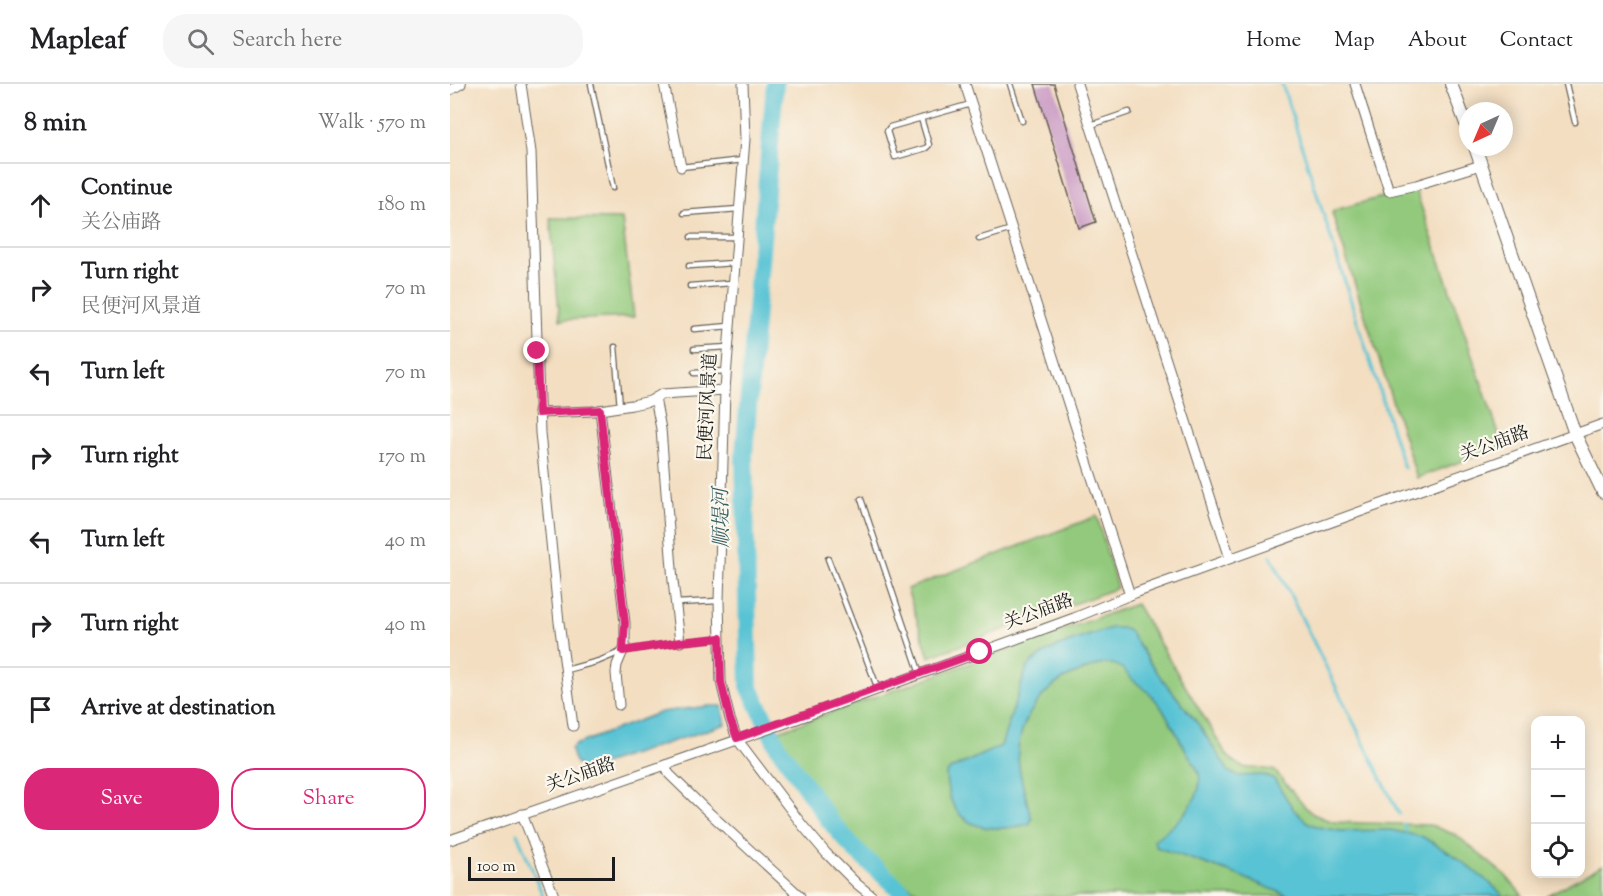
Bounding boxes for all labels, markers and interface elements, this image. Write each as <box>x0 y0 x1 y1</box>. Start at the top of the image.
search box <box>163 14 583 68</box>
text: Mapleaf <box>30 21 127 61</box>
icon: search <box>184 25 217 58</box>
text: Search here <box>232 25 342 57</box>
text: Home <box>1246 26 1301 56</box>
text: Map <box>1334 26 1375 56</box>
text: About <box>1408 26 1467 56</box>
text: Contact <box>1500 26 1573 56</box>
north arrow <box>1459 102 1513 156</box>
text: 8 min <box>24 105 87 142</box>
text: Walk · 570 m <box>318 109 426 138</box>
text: Continue <box>81 173 172 205</box>
icon: ahead <box>24 189 57 222</box>
text: 180 m <box>378 191 426 220</box>
text: 关公庙路 <box>81 209 161 238</box>
text: Turn right <box>81 257 178 289</box>
icon: right <box>24 273 57 306</box>
text: 70 m <box>385 275 426 304</box>
text: 民便河风景道 <box>81 293 201 322</box>
route end <box>523 337 549 363</box>
street label: 民便河风景道 <box>693 352 725 462</box>
icon: left <box>24 357 57 390</box>
text: Turn left <box>81 357 164 389</box>
text: 70 m <box>385 359 426 388</box>
street label: 关公庙路 <box>1457 420 1533 470</box>
icon: right <box>24 441 57 474</box>
text: Turn right <box>81 441 178 473</box>
text: 170 m <box>378 443 426 472</box>
water label: 顺堤河 <box>708 485 738 548</box>
icon: left <box>24 525 57 558</box>
text: Turn left <box>81 525 164 557</box>
text: 40 m <box>385 527 426 556</box>
street label: 关公庙路 <box>1001 588 1077 638</box>
icon: right <box>24 609 57 642</box>
text: Turn right <box>81 609 178 641</box>
text: 40 m <box>385 611 426 640</box>
route start <box>966 638 992 664</box>
icon: arrive <box>24 693 57 726</box>
text: Arrive at destination <box>81 693 276 725</box>
map controls <box>1531 716 1585 878</box>
button: + <box>1531 716 1585 770</box>
street label: 关公庙路 <box>543 752 619 800</box>
button: Save <box>24 768 219 830</box>
button: Share <box>231 768 426 830</box>
button: − <box>1531 770 1585 824</box>
button: locate <box>1531 824 1585 878</box>
scale bar <box>468 854 615 882</box>
text: 100 m <box>477 856 516 879</box>

